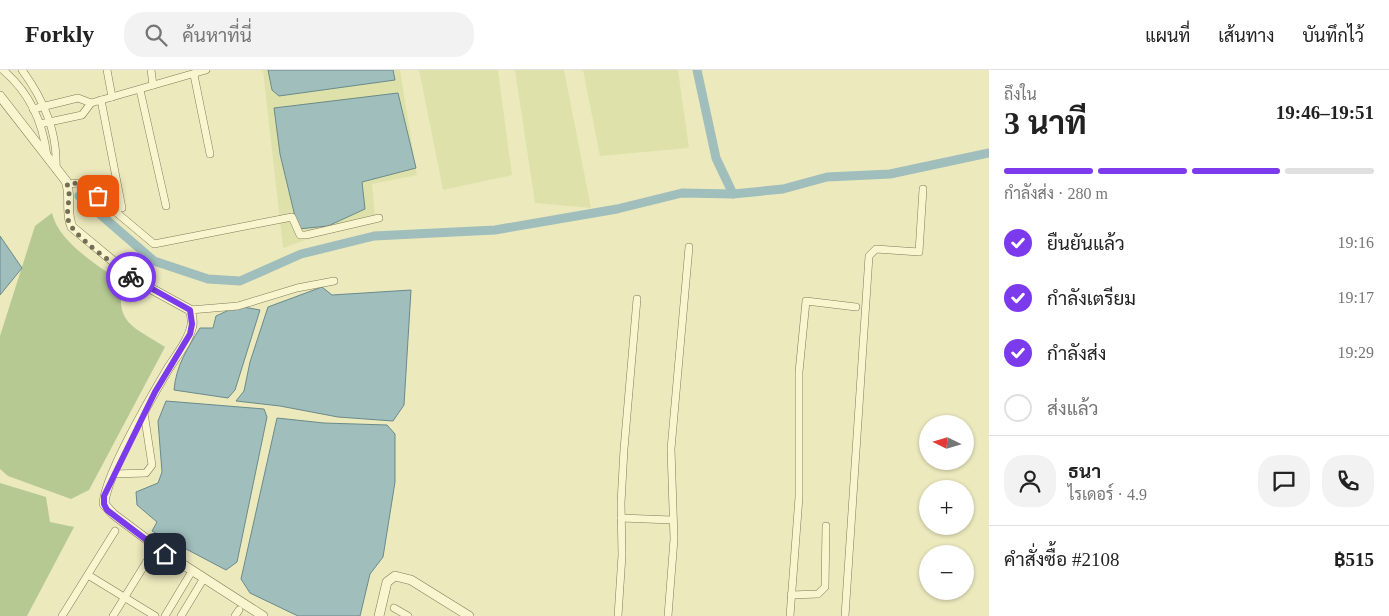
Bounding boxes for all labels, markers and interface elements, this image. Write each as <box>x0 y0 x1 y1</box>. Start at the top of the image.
search box <box>124 12 474 57</box>
text: Forkly <box>25 21 94 47</box>
icon: search <box>142 21 170 49</box>
text: ค้นหาที่นี่ <box>182 25 252 46</box>
text: แผนที่ <box>1145 26 1190 46</box>
text: เส้นทาง <box>1218 26 1274 46</box>
text: บันทึกไว้ <box>1302 26 1364 46</box>
text: ถึงใน <box>1004 86 1037 103</box>
text: 19:46–19:51 <box>1276 102 1374 123</box>
text: 3 นาที <box>1004 105 1087 141</box>
pin <box>77 175 119 217</box>
icon: bag <box>84 182 112 210</box>
text: กำลังส่ง · 280 m <box>1004 185 1108 202</box>
icon: check <box>1004 229 1032 257</box>
text: ยืนยันแล้ว <box>1047 233 1125 254</box>
text: 19:16 <box>1338 234 1374 251</box>
courier <box>106 252 156 302</box>
icon: bike <box>117 263 145 291</box>
icon: check <box>1004 284 1032 312</box>
text: กำลังเตรียม <box>1047 288 1136 309</box>
text: 19:17 <box>1338 289 1374 306</box>
icon: check <box>1004 339 1032 367</box>
text: กำลังส่ง <box>1047 343 1106 364</box>
text: 19:29 <box>1338 344 1374 361</box>
text: ส่งแล้ว <box>1047 398 1098 419</box>
north arrow <box>919 415 974 470</box>
map controls <box>919 415 974 600</box>
button: person <box>1004 455 1056 507</box>
button: chat <box>1258 455 1310 507</box>
button: phone <box>1322 455 1374 507</box>
text: ธนา <box>1068 461 1101 482</box>
button: + <box>919 480 974 535</box>
text: ไรเดอร์ · 4.9 <box>1068 486 1147 503</box>
pin <box>144 533 186 575</box>
icon: home <box>151 540 179 568</box>
button: − <box>919 545 974 600</box>
text: คำสั่งซื้อ #2108 <box>1004 549 1119 570</box>
text: ฿515 <box>1334 549 1374 570</box>

